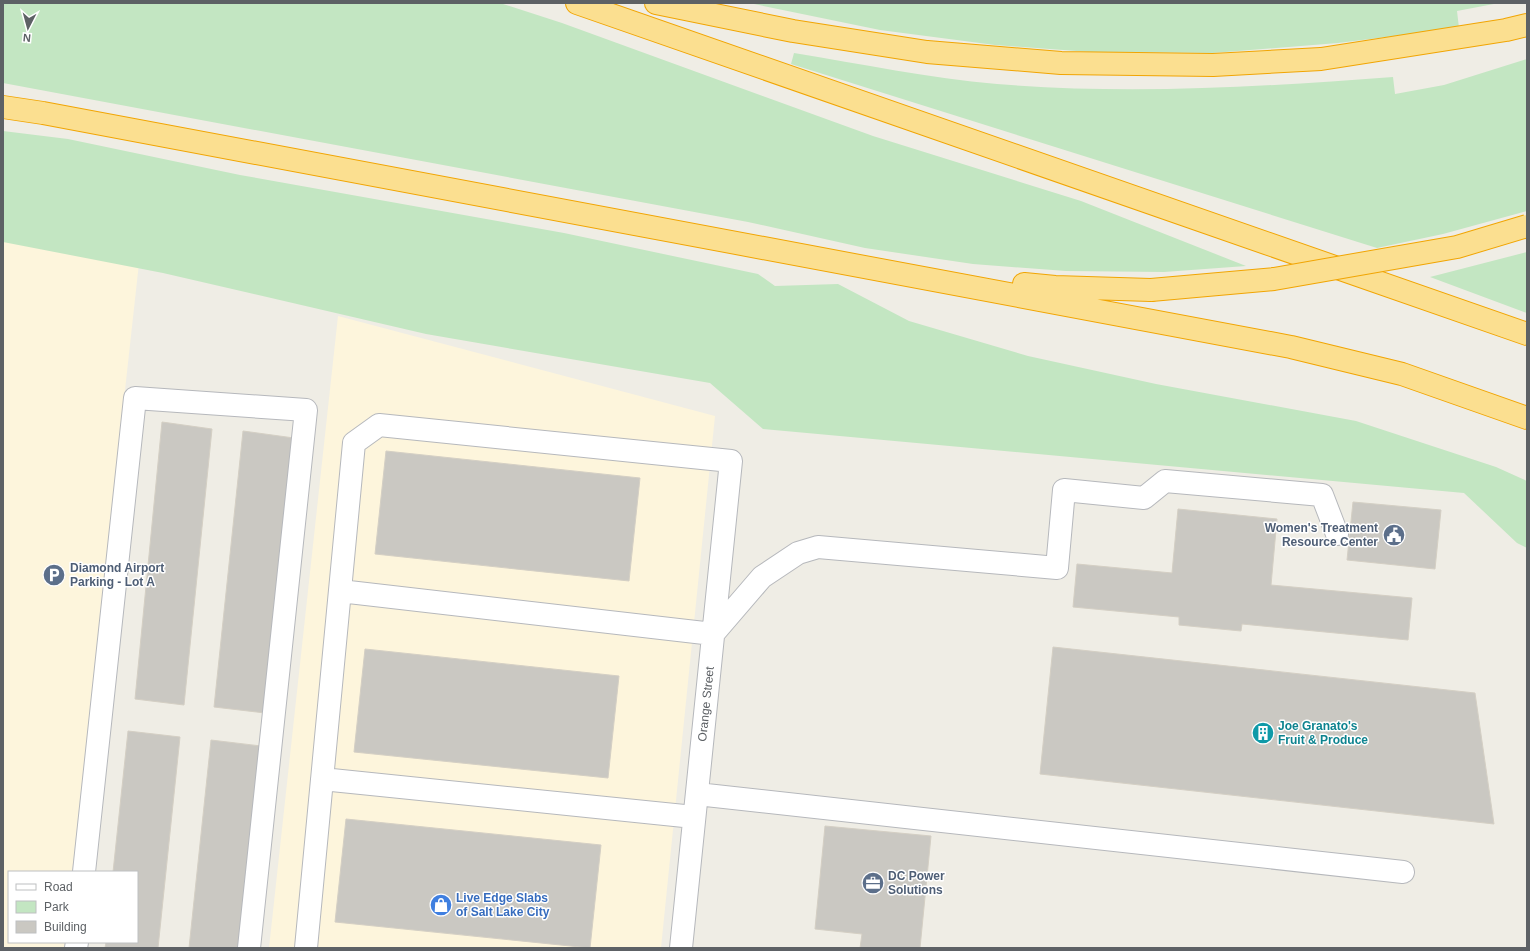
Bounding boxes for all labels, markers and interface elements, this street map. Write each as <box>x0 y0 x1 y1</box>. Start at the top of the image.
north arrow <box>8 8 48 48</box>
text: N <box>22 32 32 44</box>
place label: Women's Treatment Resource Center <box>1265 521 1378 549</box>
public building icon: Women's Treatment Resource Center <box>1381 522 1407 548</box>
place label: Diamond Airport Parking - Lot A <box>70 561 164 589</box>
parking icon: Diamond Airport Parking - Lot A <box>41 562 67 588</box>
street label: Orange Street <box>695 665 717 742</box>
place label: Joe Granato's Fruit & Produce <box>1278 719 1368 747</box>
building icon: Joe Granato's Fruit & Produce <box>1250 720 1276 746</box>
place label: DC Power Solutions <box>888 869 945 897</box>
office icon: DC Power Solutions <box>860 870 886 896</box>
legend <box>8 871 138 943</box>
text: Road <box>44 880 73 894</box>
place label: Live Edge Slabs of Salt Lake City <box>456 891 550 919</box>
shop icon: Live Edge Slabs of Salt Lake City <box>428 892 454 918</box>
text: Park <box>44 900 70 914</box>
text: Building <box>44 920 87 934</box>

